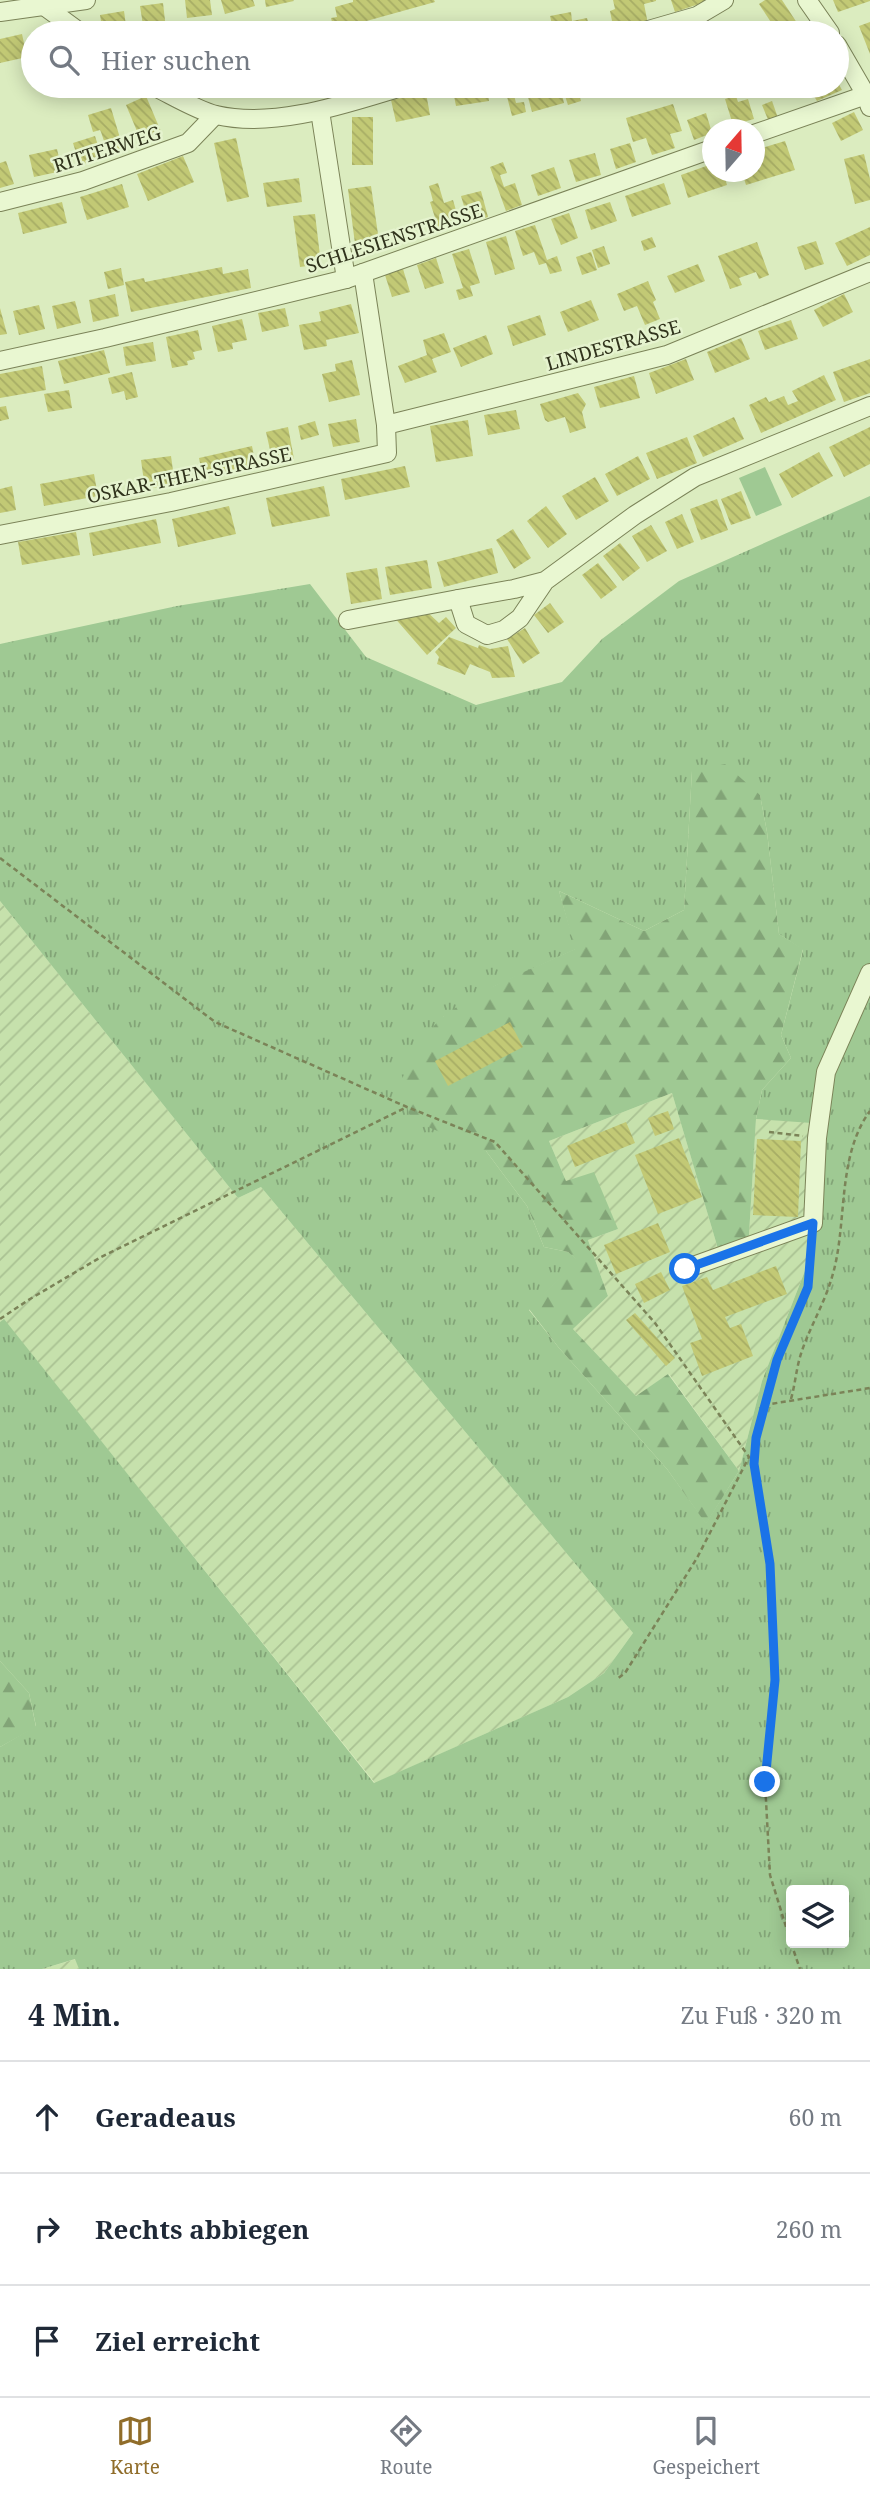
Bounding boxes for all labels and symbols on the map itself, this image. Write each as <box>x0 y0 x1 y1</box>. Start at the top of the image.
street label: RITTERWEG <box>50 119 165 179</box>
north arrow <box>702 119 765 182</box>
street label: SCHLESIENSTRASSE <box>302 197 486 279</box>
street label: LINDESTRASSE <box>543 313 684 377</box>
street label: OSKAR-THEN-STRASSE <box>84 441 294 509</box>
route start <box>669 1253 700 1284</box>
route end <box>749 1766 780 1797</box>

